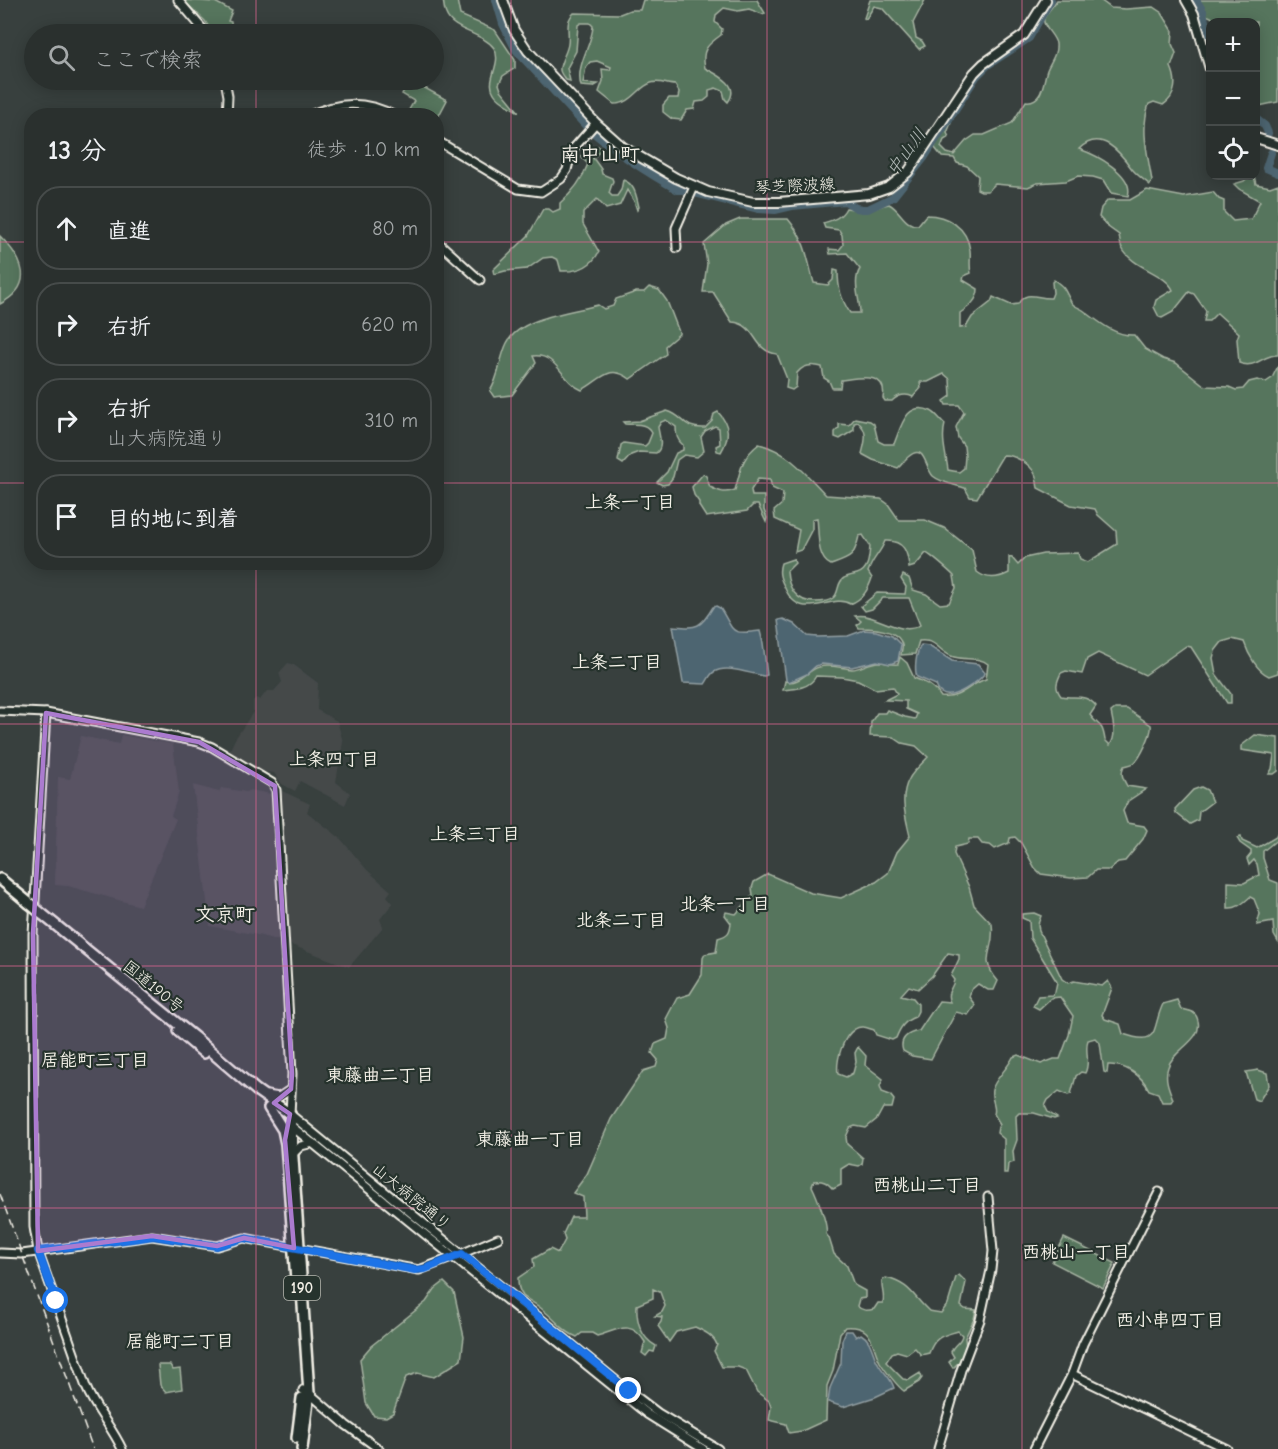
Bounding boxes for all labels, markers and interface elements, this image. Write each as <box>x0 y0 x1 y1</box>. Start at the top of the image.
map controls <box>1206 18 1260 180</box>
button: + <box>1206 18 1260 72</box>
search box <box>24 24 444 90</box>
icon: search <box>45 41 78 74</box>
text: ここで検索 <box>93 47 203 73</box>
button: − <box>1206 72 1260 126</box>
water label: 中山川 <box>882 124 931 180</box>
button: locate <box>1206 126 1260 180</box>
text: 13 分 <box>48 136 106 166</box>
text: 徒歩 · 1.0 km <box>307 138 420 161</box>
district label: 南中山町 <box>560 143 640 166</box>
street label: 琴芝際波線 <box>755 175 835 197</box>
icon: ahead <box>50 212 83 245</box>
text: 80 m <box>372 217 418 240</box>
text: 直進 <box>107 218 151 244</box>
icon: right <box>50 308 83 341</box>
text: 620 m <box>361 313 418 336</box>
text: 右折 <box>107 314 151 340</box>
text: 右折 <box>107 396 151 422</box>
icon: right <box>50 404 83 437</box>
text: 310 m <box>365 409 418 432</box>
text: 山大病院通り <box>107 427 227 450</box>
district label: 上条一丁目 <box>585 492 675 513</box>
icon: arrive <box>50 500 83 533</box>
text: 目的地に到着 <box>107 506 239 532</box>
district label: 上条二丁目 <box>572 652 662 673</box>
district label: 上条四丁目 <box>289 749 379 770</box>
district label: 上条三丁目 <box>430 824 520 845</box>
district label: 北条一丁目 <box>680 894 770 915</box>
district label: 文京町 <box>195 903 255 926</box>
district label: 北条二丁目 <box>576 910 666 931</box>
street label: 国道190号 <box>120 957 187 1017</box>
district label: 居能町三丁目 <box>41 1050 149 1071</box>
district label: 東藤曲二丁目 <box>326 1065 434 1086</box>
district label: 東藤曲一丁目 <box>476 1129 584 1150</box>
street label: 山大病院通り <box>368 1160 454 1234</box>
district label: 西桃山二丁目 <box>873 1175 981 1196</box>
district label: 西桃山一丁目 <box>1022 1242 1130 1263</box>
road number: 190 <box>284 1276 320 1300</box>
route start <box>42 1287 68 1313</box>
district label: 西小串四丁目 <box>1116 1310 1224 1331</box>
district label: 居能町二丁目 <box>126 1331 234 1352</box>
route end <box>615 1377 641 1403</box>

